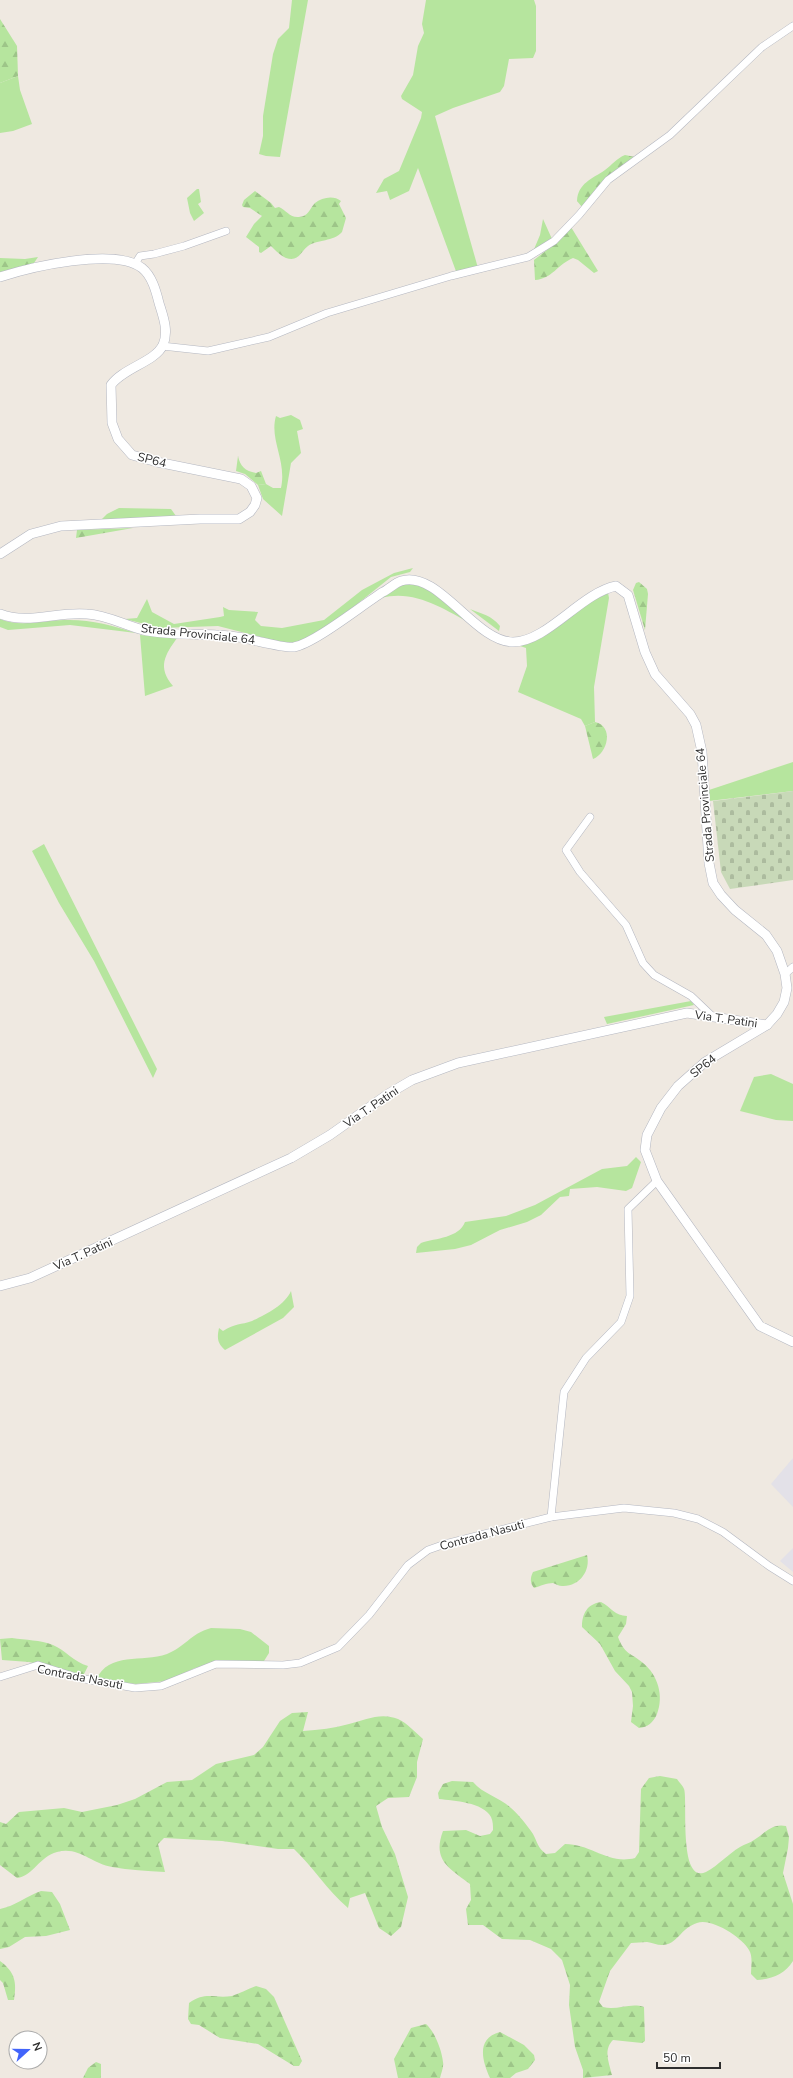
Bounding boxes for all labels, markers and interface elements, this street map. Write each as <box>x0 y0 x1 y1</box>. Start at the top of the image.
street label: SP64 <box>136 449 168 471</box>
street label: Strada Provinciale 64 <box>140 620 256 648</box>
street label: Strada Provinciale 64 <box>692 747 718 863</box>
street label: Via T. Patini <box>693 1007 758 1031</box>
street label: SP64 <box>686 1051 720 1081</box>
street label: Via T. Patini <box>340 1083 402 1132</box>
street label: Via T. Patini <box>50 1234 115 1275</box>
street label: Contrada Nasuti <box>438 1516 526 1554</box>
street label: Contrada Nasuti <box>36 1661 124 1693</box>
north arrow <box>8 2030 48 2070</box>
text: N <box>28 2040 45 2053</box>
scale bar <box>657 2044 720 2070</box>
text: 50 m <box>663 2050 691 2066</box>

